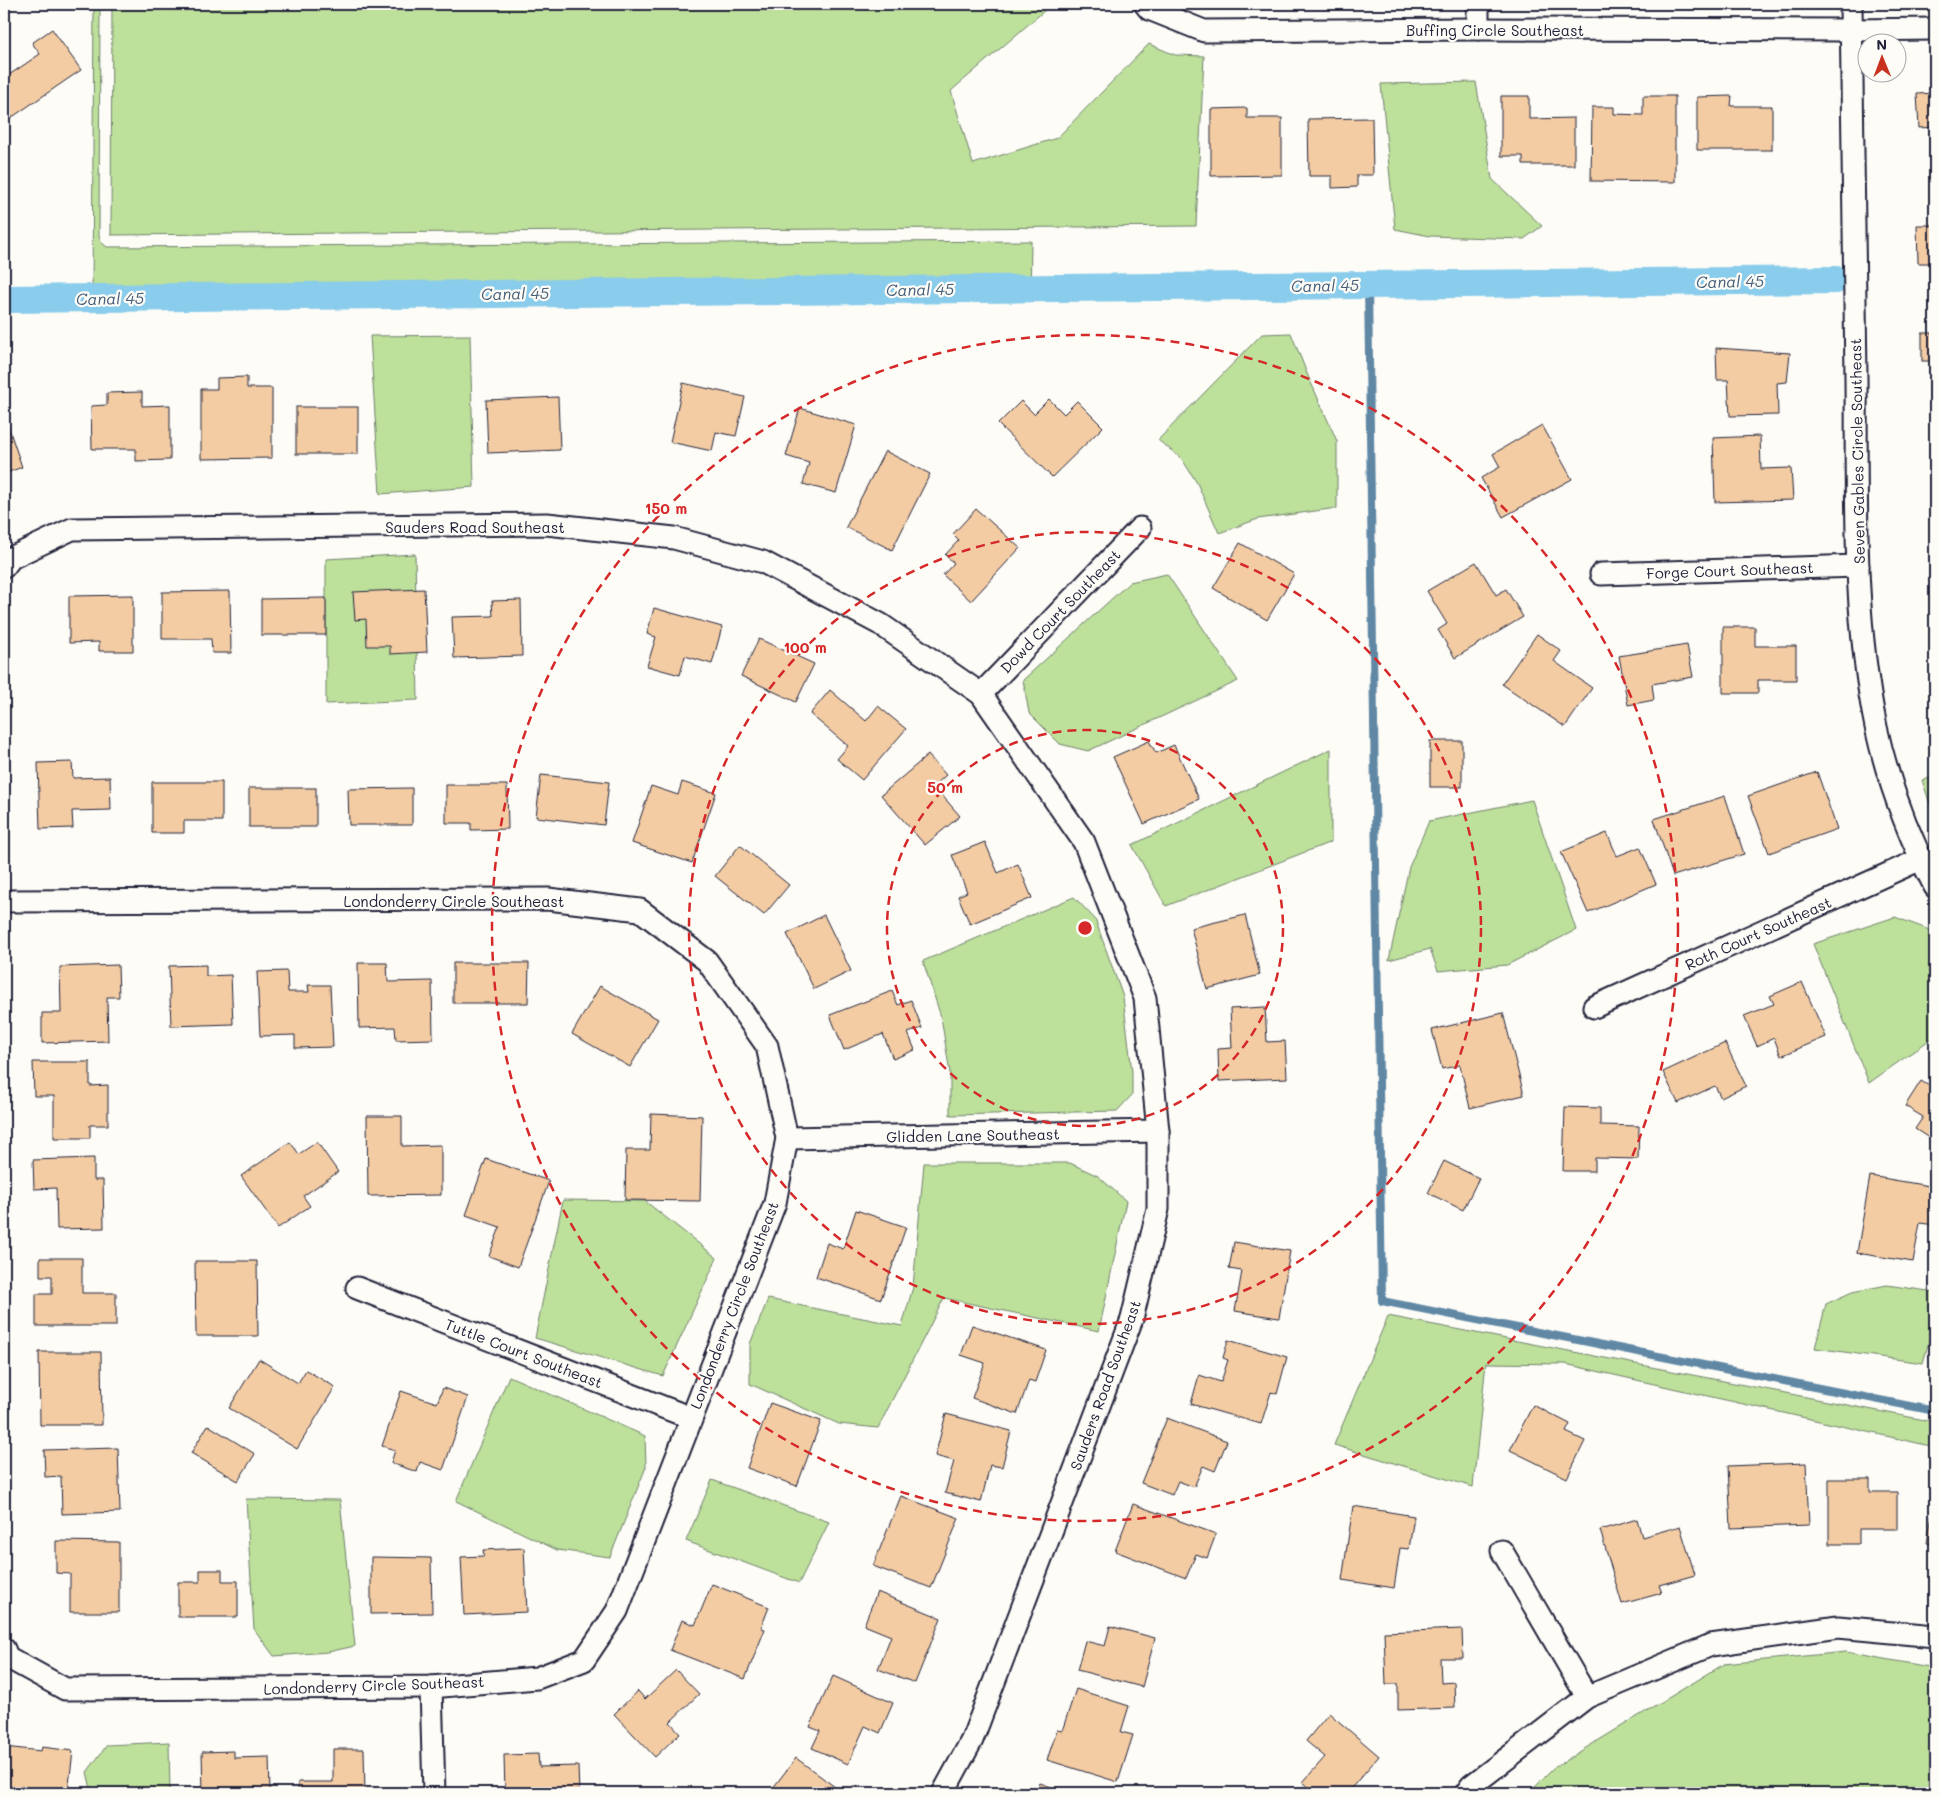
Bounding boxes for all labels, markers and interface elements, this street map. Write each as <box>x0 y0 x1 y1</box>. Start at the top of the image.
street label: Buffing Circle Southeast <box>1406 20 1584 40</box>
north arrow <box>1856 32 1906 82</box>
text: N <box>1876 35 1887 54</box>
water label: Canal 45 <box>1696 270 1765 292</box>
water label: Canal 45 <box>1291 274 1360 296</box>
water label: Canal 45 <box>886 278 955 300</box>
water label: Canal 45 <box>481 282 550 304</box>
water label: Canal 45 <box>76 287 145 309</box>
street label: Seven Gables Circle Southeast <box>1845 338 1869 564</box>
text: 150 m <box>645 498 687 518</box>
street label: Sauders Road Southeast <box>385 517 565 537</box>
street label: Dowd Court Southeast <box>995 545 1125 677</box>
street label: Forge Court Southeast <box>1646 557 1814 583</box>
text: 100 m <box>783 637 827 657</box>
text: 50 m <box>927 777 963 797</box>
street label: Londonderry Circle Southeast <box>344 891 564 911</box>
street label: Roth Court Southeast <box>1682 892 1834 974</box>
centre of rings <box>1076 919 1094 937</box>
street label: Glidden Lane Southeast <box>886 1123 1060 1147</box>
street label: Londonderry Circle Southeast <box>685 1198 783 1412</box>
street label: Sauders Road Southeast <box>1065 1297 1145 1473</box>
street label: Tuttle Court Southeast <box>442 1314 606 1392</box>
street label: Londonderry Circle Southeast <box>263 1671 485 1699</box>

